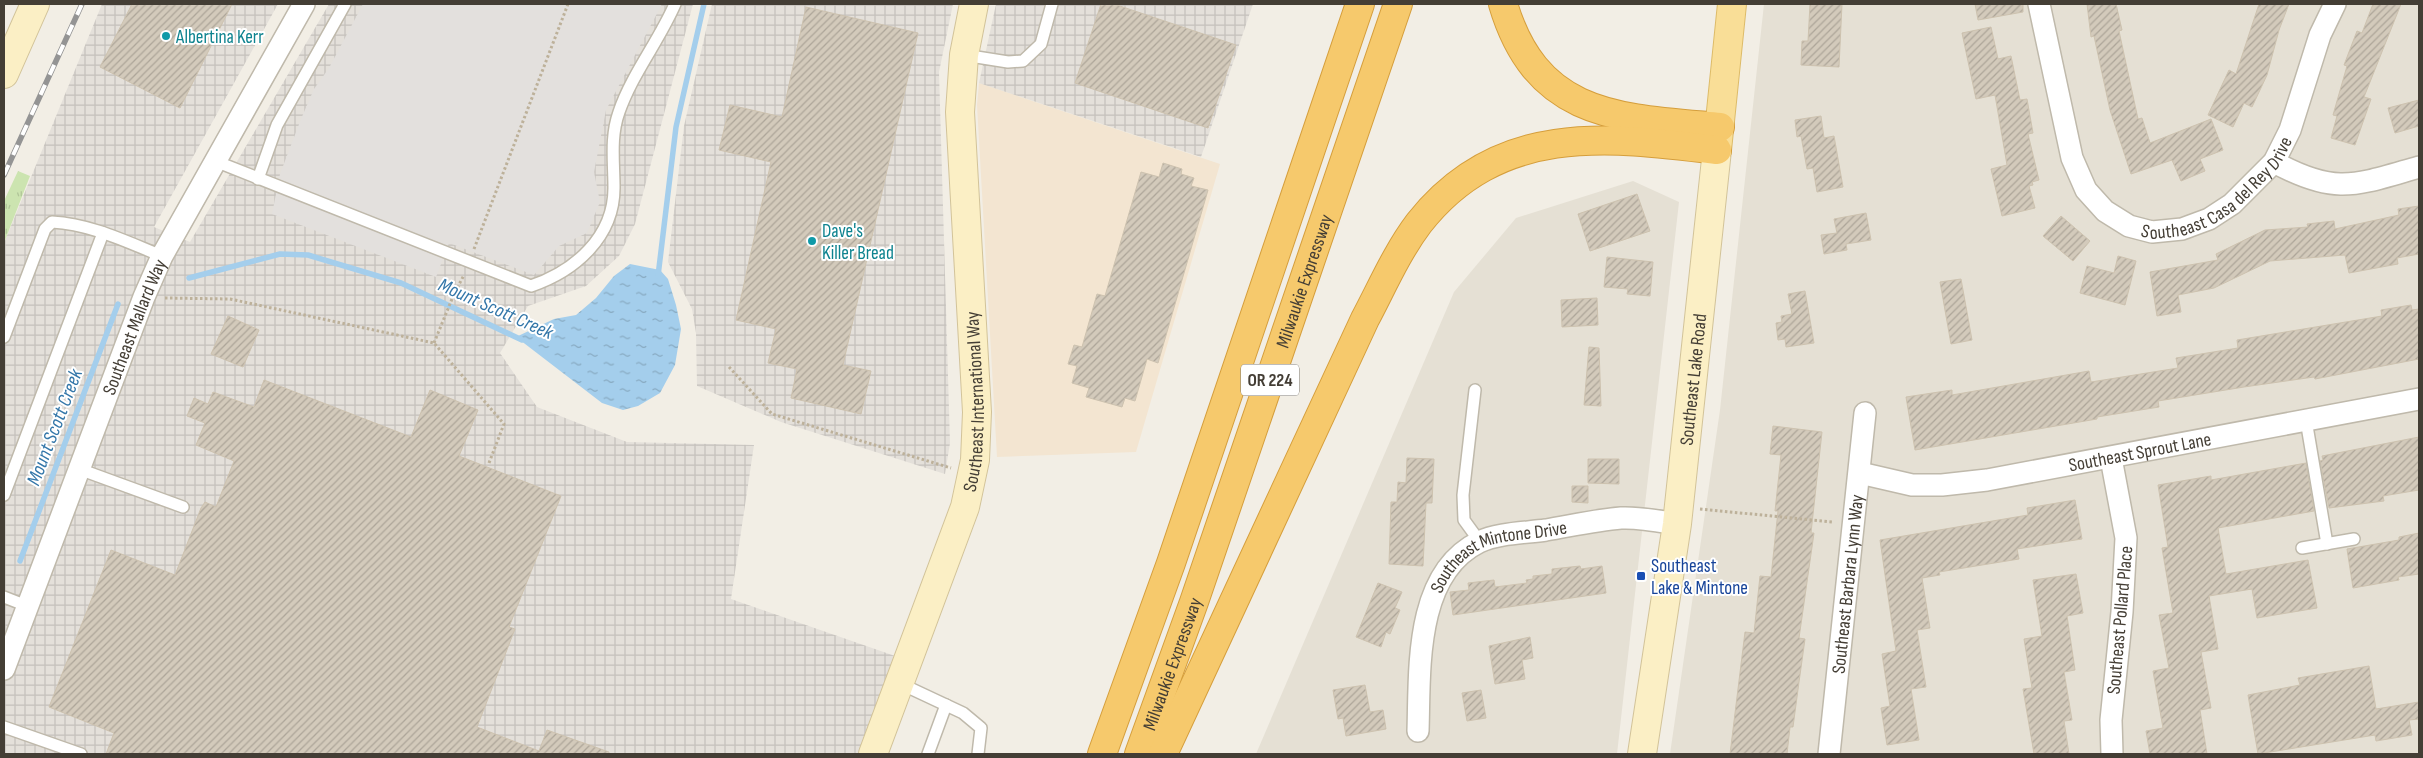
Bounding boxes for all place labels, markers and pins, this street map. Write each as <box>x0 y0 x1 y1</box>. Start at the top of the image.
place label: Albertina Kerr <box>175 26 264 49</box>
marker: Albertina Kerr <box>160 30 172 42</box>
place label: Dave's Killer Bread <box>822 220 894 265</box>
marker: Dave's Killer Bread <box>806 235 818 247</box>
place label: Southeast Lake & Mintone <box>1651 555 1748 600</box>
marker: Southeast Lake & Mintone <box>1635 570 1647 582</box>

